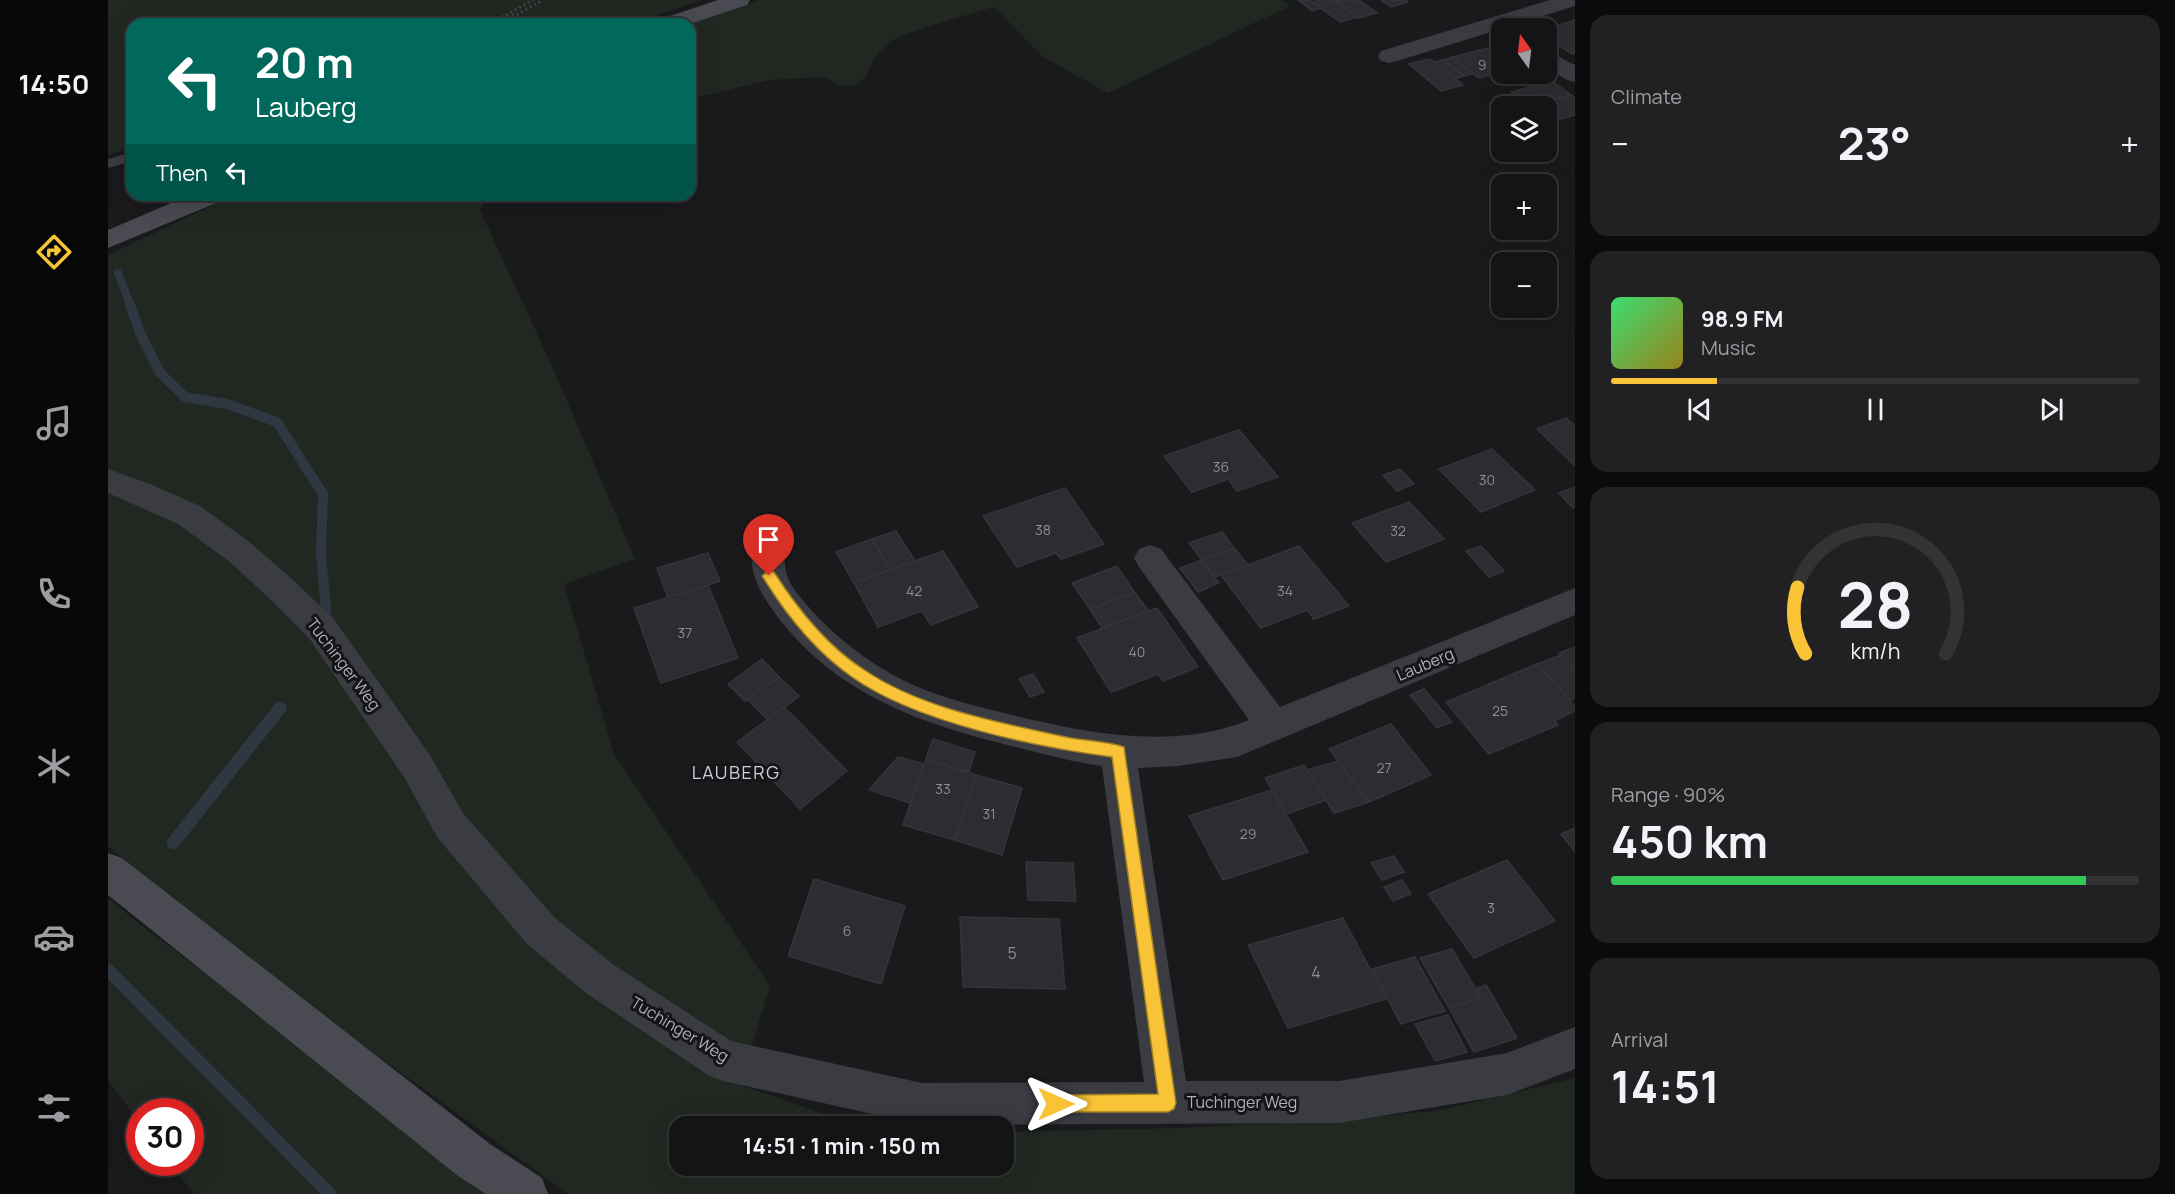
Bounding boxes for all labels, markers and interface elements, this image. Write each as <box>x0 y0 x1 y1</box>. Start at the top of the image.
north arrow <box>1491 18 1557 84</box>
map controls <box>1491 18 1557 318</box>
text: 20 m <box>255 33 354 91</box>
icon: left <box>156 42 234 120</box>
house number: 9 <box>1478 55 1486 74</box>
text: 14:50 <box>18 65 90 102</box>
text: Climate <box>1611 83 1682 110</box>
text: Lauberg <box>255 88 357 125</box>
button: layers <box>1491 96 1557 162</box>
text: 23° <box>1838 112 1911 174</box>
text: − <box>1611 121 1629 166</box>
text: + <box>2120 121 2139 166</box>
icon: left <box>220 156 253 189</box>
text: Then <box>156 158 208 188</box>
button: + <box>1491 174 1557 240</box>
icon: directions <box>33 231 75 273</box>
button: − <box>1491 252 1557 318</box>
text: 98.9 FM <box>1701 304 1783 334</box>
text: Music <box>1701 334 1756 361</box>
icon: previous <box>1683 393 1716 426</box>
icon: pause <box>1859 393 1892 426</box>
icon: next <box>2035 393 2068 426</box>
icon: music <box>33 402 75 444</box>
house number: 36 <box>1213 457 1229 476</box>
house number: 30 <box>1479 470 1495 489</box>
pin <box>743 514 794 576</box>
house number: 38 <box>1035 520 1051 539</box>
house number: 32 <box>1390 521 1406 540</box>
icon: arrive <box>752 523 785 556</box>
text: 28 <box>1837 561 1913 647</box>
icon: phone <box>33 573 75 615</box>
house number: 42 <box>906 581 922 600</box>
house number: 34 <box>1277 581 1293 600</box>
street label: Tuchinger Weg <box>302 613 386 715</box>
house number: 37 <box>678 623 692 642</box>
text: km/h <box>1850 636 1900 665</box>
house number: 40 <box>1129 642 1145 661</box>
street label: Lauberg <box>1393 642 1457 686</box>
house number: 25 <box>1492 701 1508 720</box>
icon: climate <box>33 745 75 787</box>
house number: 27 <box>1376 758 1392 777</box>
district label: LAUBERG <box>692 760 780 784</box>
house number: 33 <box>935 779 951 798</box>
text: Range · 90% <box>1611 781 1725 808</box>
house number: 31 <box>982 804 996 823</box>
text: 450 km <box>1611 810 1768 872</box>
house number: 29 <box>1240 824 1256 843</box>
house number: 3 <box>1487 898 1495 917</box>
icon: car <box>33 916 75 958</box>
house number: 6 <box>843 921 851 940</box>
house number: 5 <box>1007 942 1017 964</box>
house number: 4 <box>1311 961 1321 983</box>
street label: Tuchinger Weg <box>627 991 733 1067</box>
text: Arrival <box>1611 1026 1668 1053</box>
text: 14:51 <box>1611 1055 1720 1117</box>
position arrow <box>1024 1072 1088 1136</box>
icon: filters <box>33 1087 75 1129</box>
street label: Tuchinger Weg <box>1187 1091 1297 1113</box>
speed limit sign: 30 <box>126 1098 204 1176</box>
text: 14:51 · 1 min · 150 m <box>743 1131 940 1161</box>

